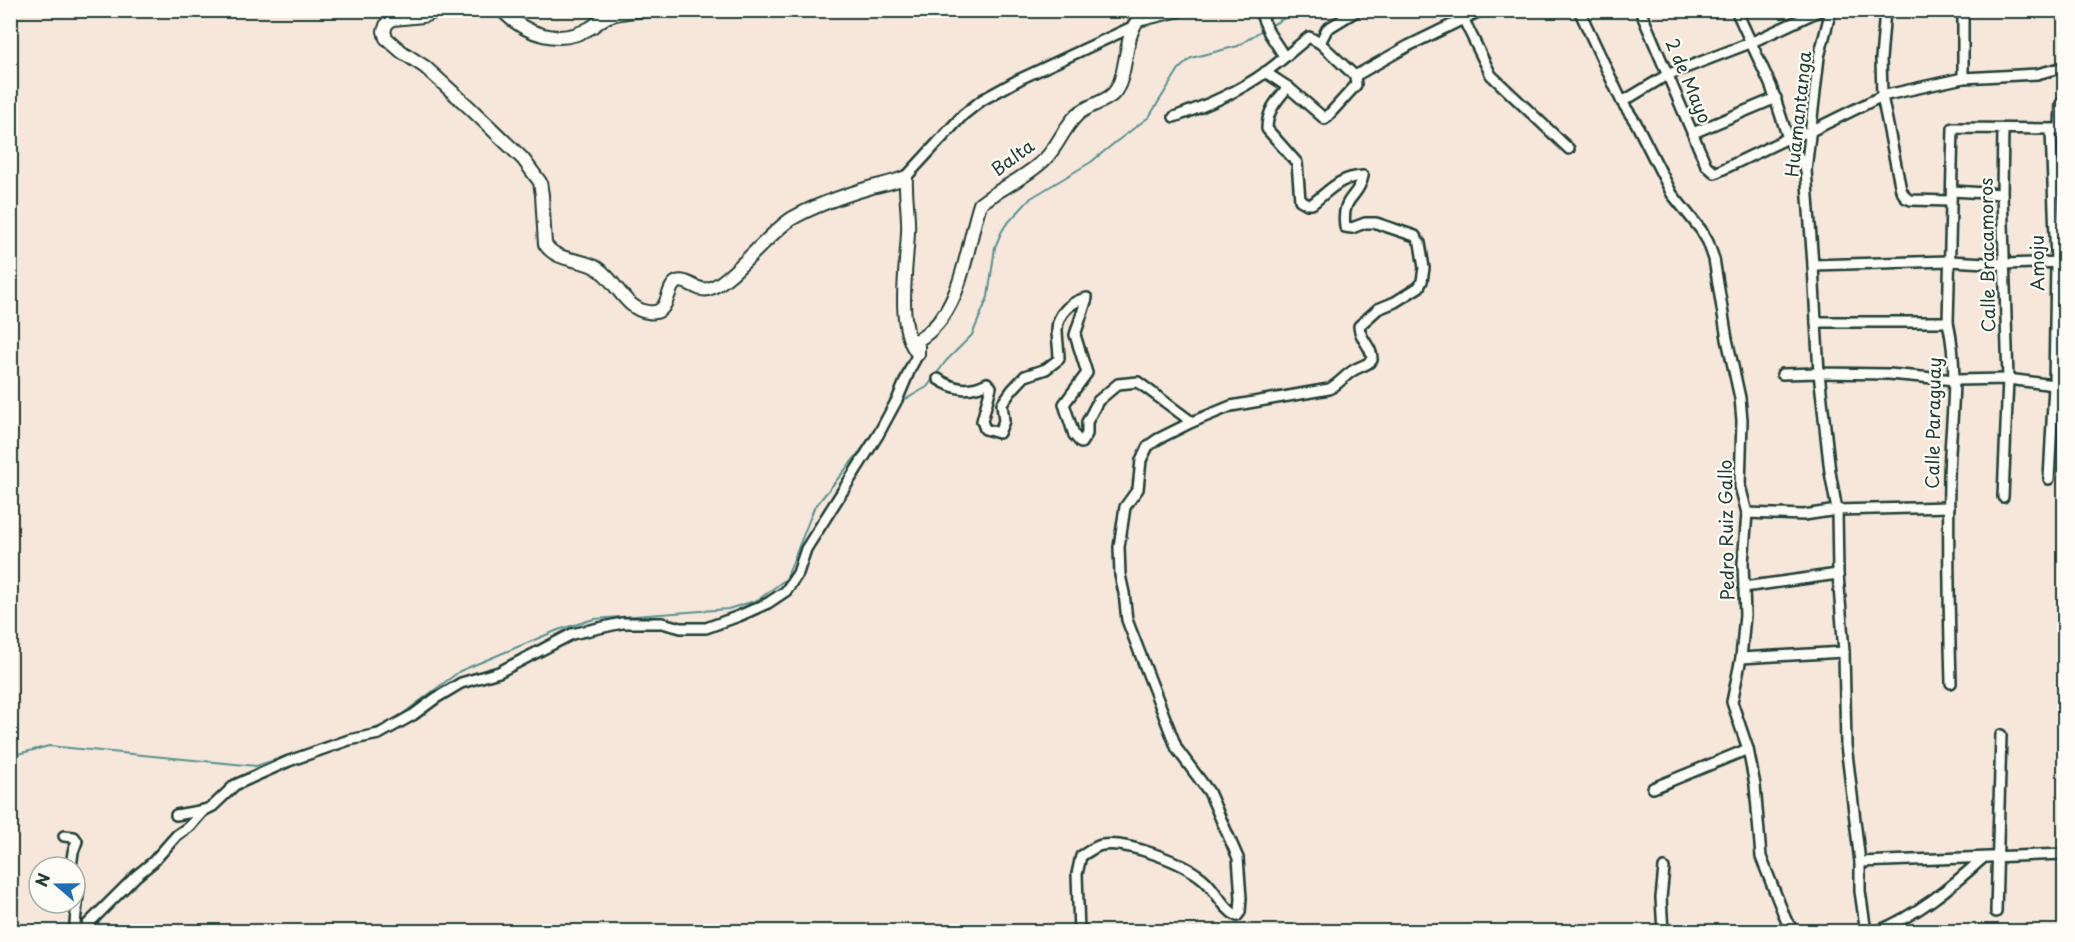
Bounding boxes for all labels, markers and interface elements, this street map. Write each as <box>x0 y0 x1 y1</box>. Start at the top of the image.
street label: 2 de Mayo <box>1659 34 1719 127</box>
street label: Huamantanga <box>1777 49 1818 178</box>
street label: Balta <box>985 131 1040 182</box>
street label: Calle Bracamoros <box>1972 177 2001 333</box>
street label: Amoju <box>2023 235 2050 291</box>
street label: Calle Paraguay <box>1918 357 1947 489</box>
street label: Pedro Ruiz Gallo <box>1711 459 1740 601</box>
north arrow <box>27 855 87 915</box>
text: N <box>29 869 55 890</box>

